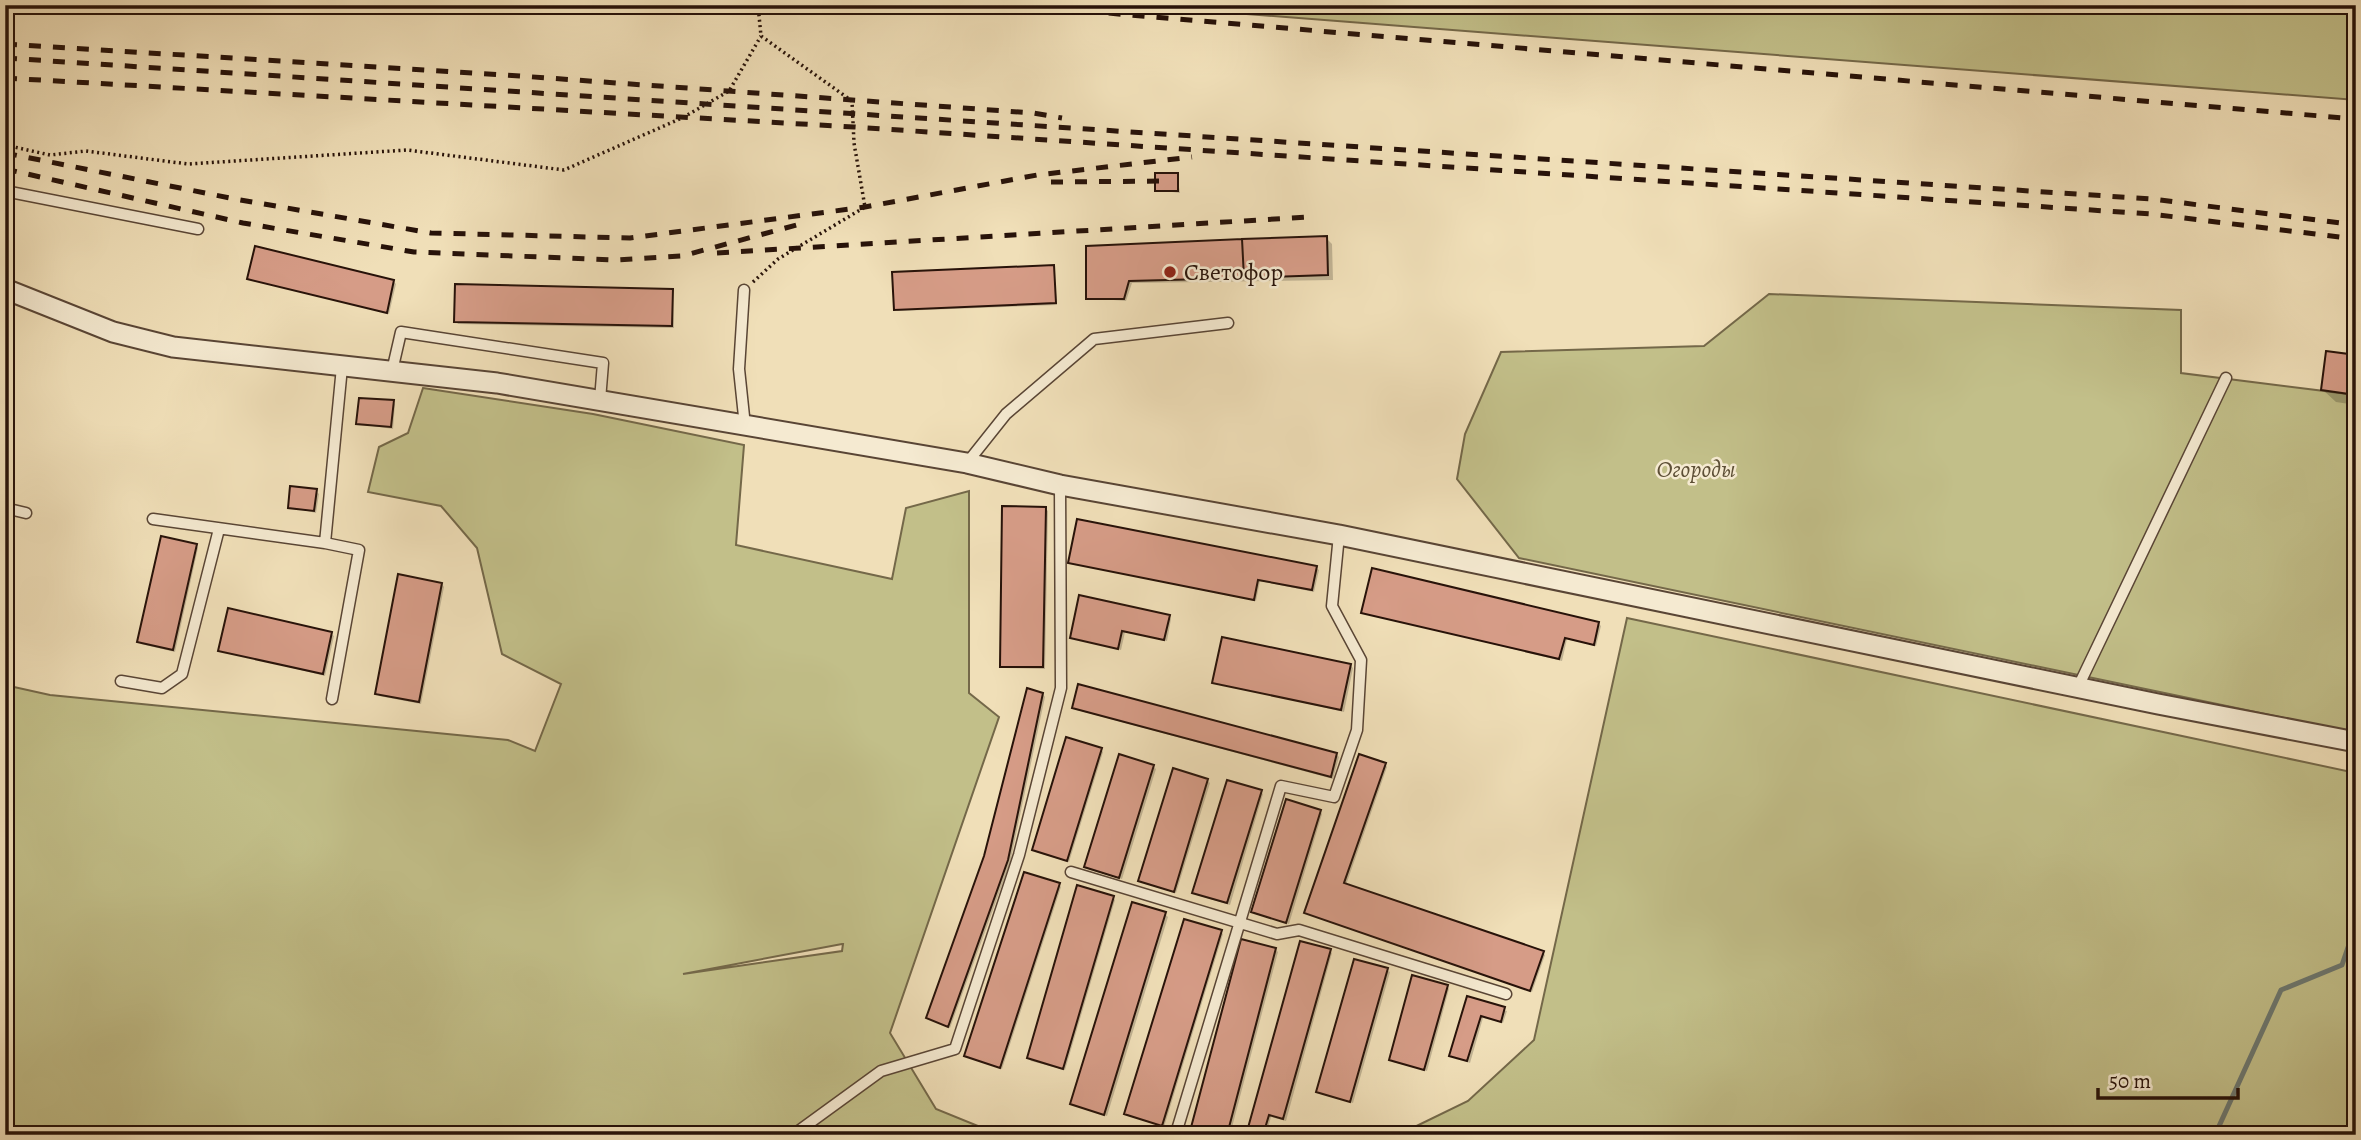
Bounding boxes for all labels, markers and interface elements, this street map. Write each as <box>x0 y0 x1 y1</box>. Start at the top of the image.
place label: Светофор <box>1184 256 1283 288</box>
marker: Светофор <box>1162 264 1178 280</box>
park label: Огороды <box>1656 453 1736 485</box>
scale bar <box>2098 1056 2238 1100</box>
text: 50 m <box>2109 1067 2151 1095</box>

